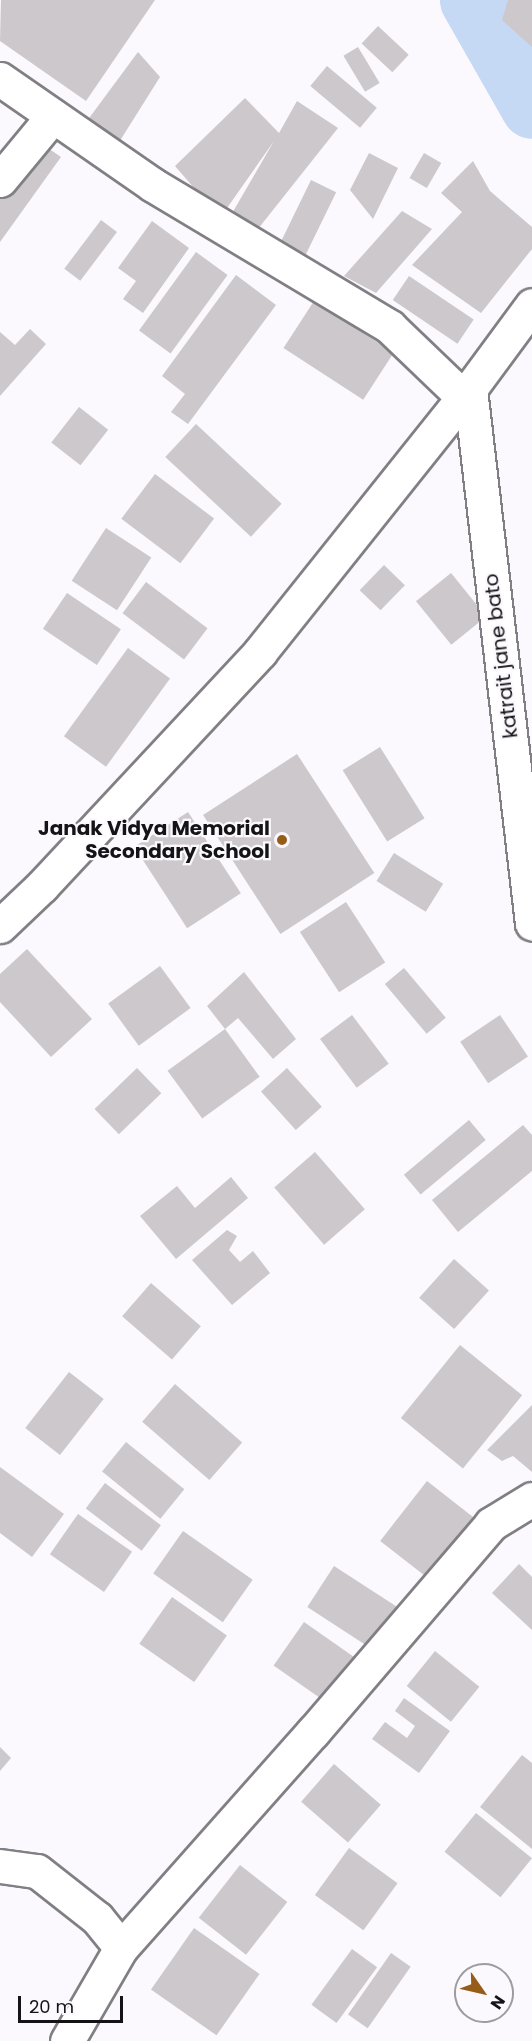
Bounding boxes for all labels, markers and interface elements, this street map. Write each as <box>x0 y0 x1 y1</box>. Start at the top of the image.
street label: katrait jane bato <box>479 572 523 740</box>
place label: Janak Vidya Memorial Secondary School <box>38 816 270 863</box>
marker: Janak Vidya Memorial Secondary School <box>275 833 289 847</box>
north arrow <box>454 1963 514 2023</box>
scale bar <box>21 1984 126 2022</box>
text: N <box>485 1991 511 2014</box>
text: 20 m <box>29 1994 74 2019</box>

